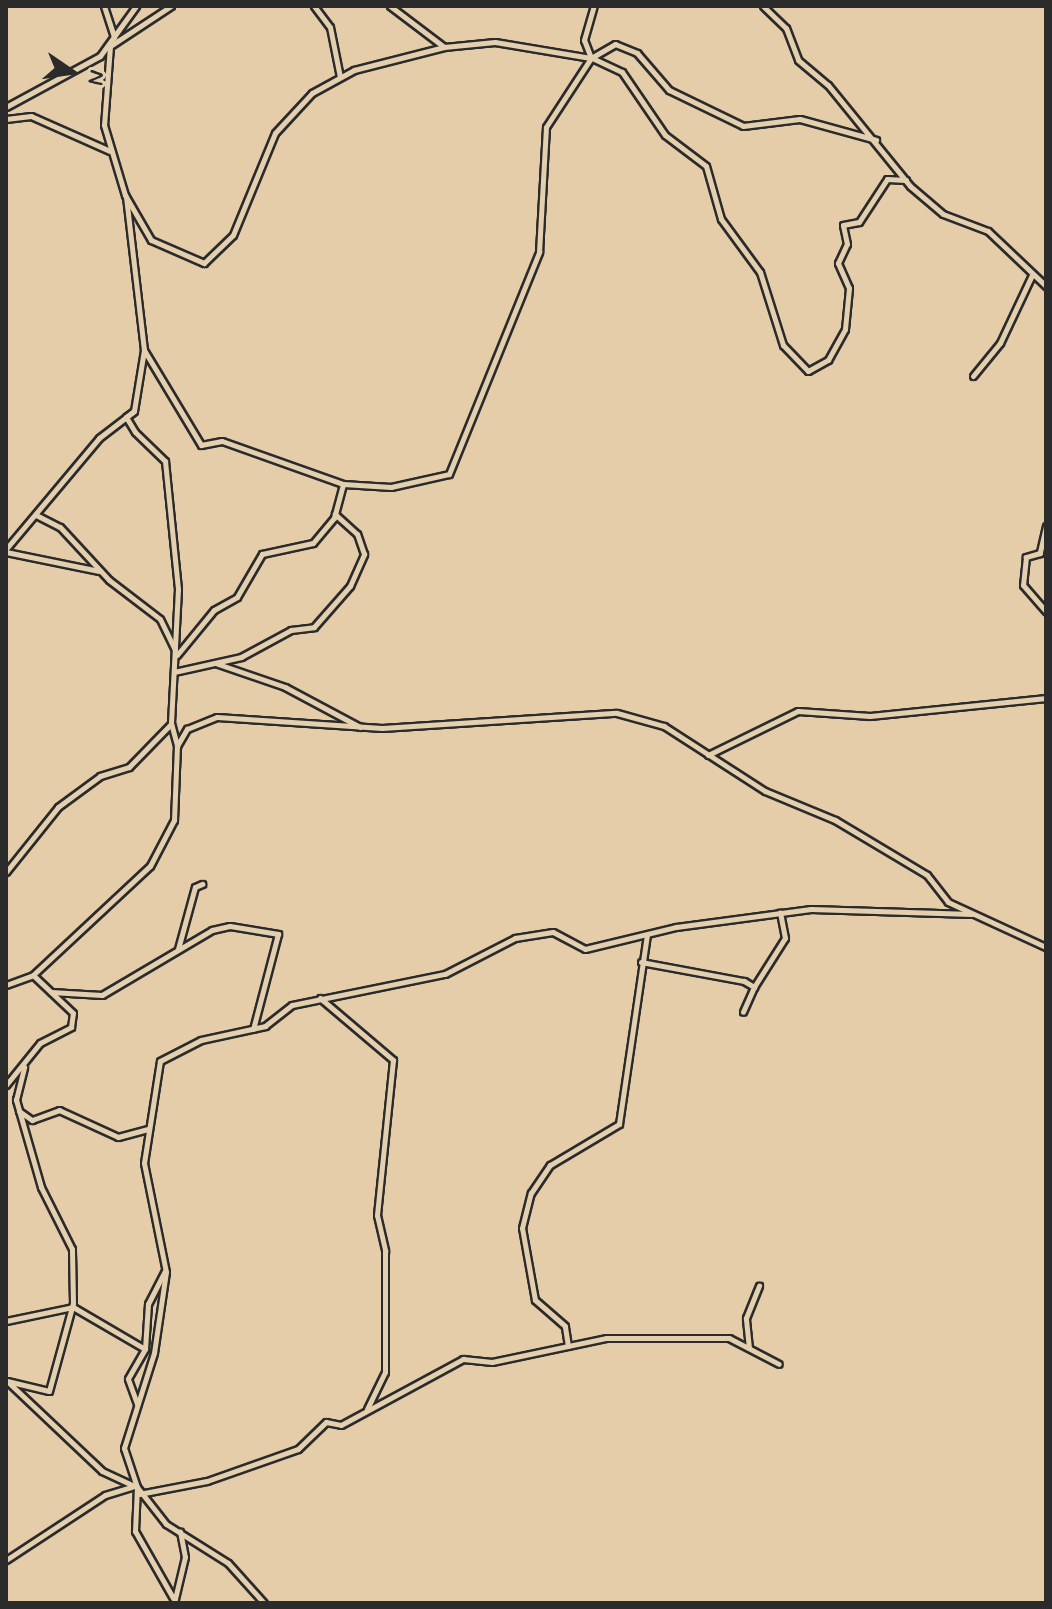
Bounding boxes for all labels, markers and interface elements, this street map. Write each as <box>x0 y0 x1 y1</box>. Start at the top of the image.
north arrow <box>32 32 112 112</box>
text: N <box>80 67 111 88</box>

